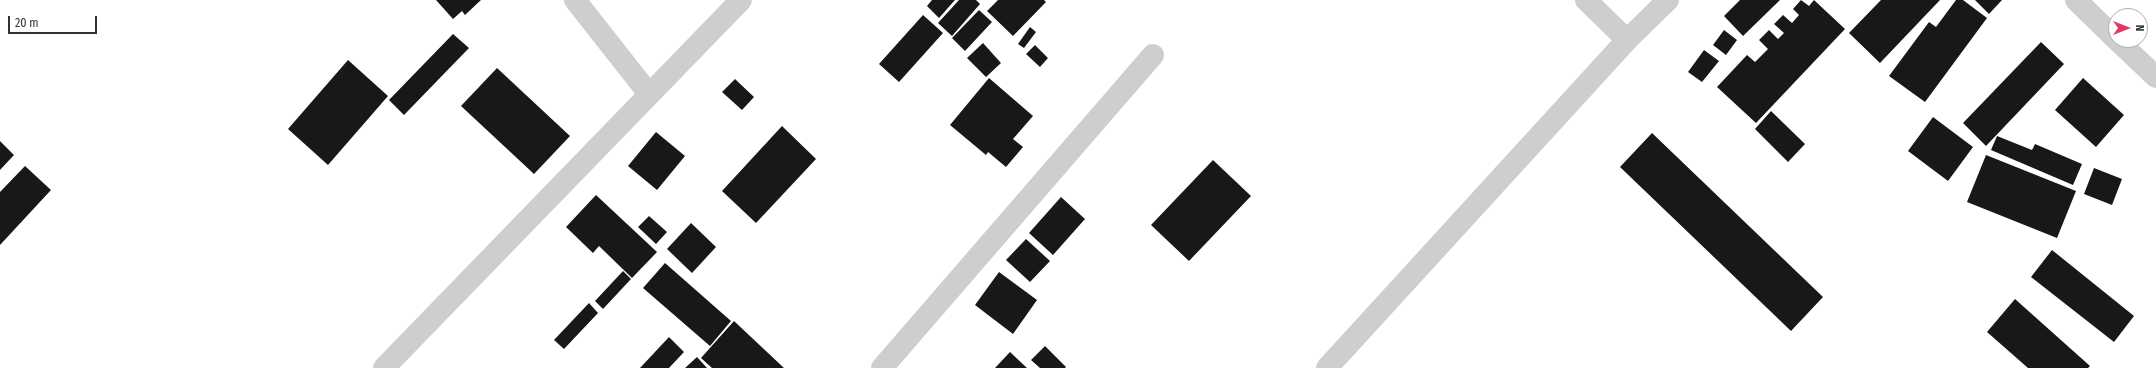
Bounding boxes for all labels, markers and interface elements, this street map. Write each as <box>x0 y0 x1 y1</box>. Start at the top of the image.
scale bar <box>10 8 99 34</box>
north arrow <box>2108 8 2148 48</box>
text: 20 m <box>15 16 39 30</box>
text: N <box>2133 25 2146 31</box>

